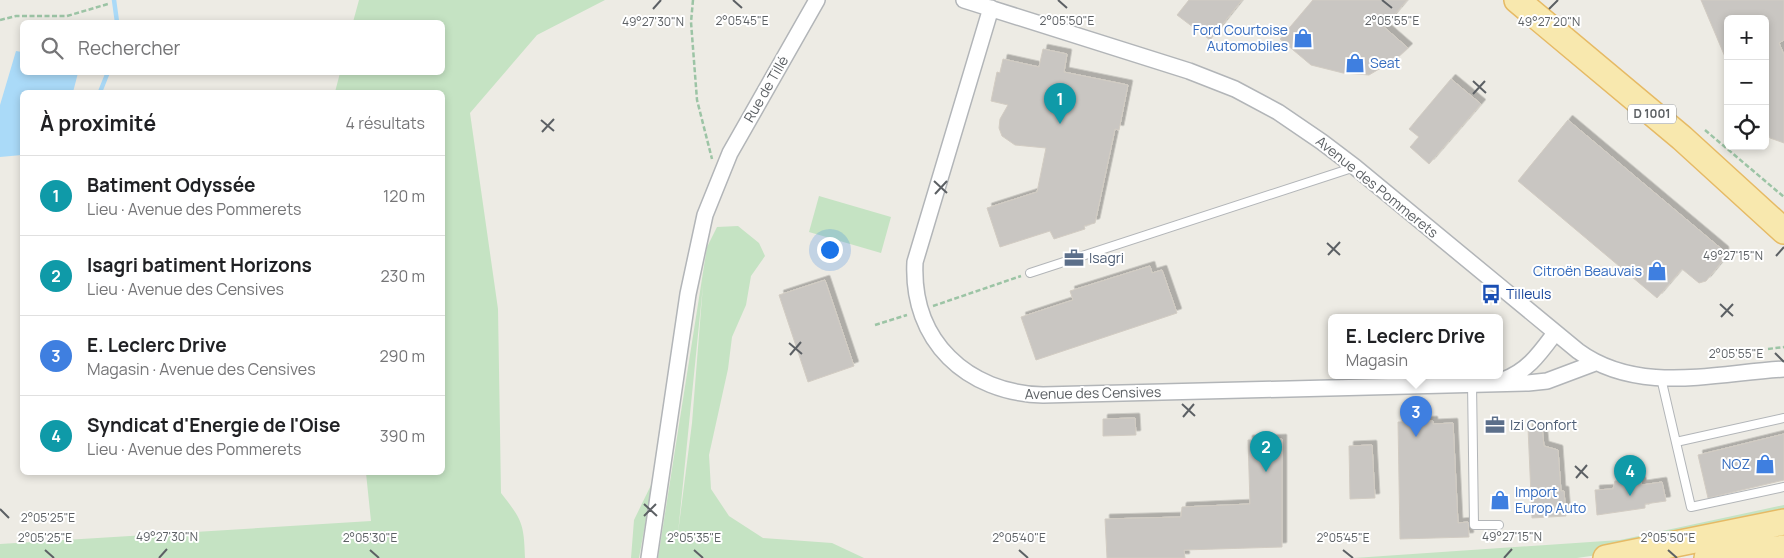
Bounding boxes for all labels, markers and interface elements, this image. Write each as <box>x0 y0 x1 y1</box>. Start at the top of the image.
text: 2°05'45"E <box>715 12 769 29</box>
text: 2°05'50"E <box>1040 12 1095 29</box>
text: 2°05'55"E <box>1365 12 1419 29</box>
text: 49°27'30"N <box>622 13 684 30</box>
text: 49°27'20"N <box>1518 13 1580 30</box>
map controls <box>1724 15 1769 150</box>
button: + <box>1724 15 1769 60</box>
search box <box>20 20 445 75</box>
place label: Ford Courtoise Automobiles <box>1193 20 1288 55</box>
shop icon: Ford Courtoise Automobiles <box>1292 27 1314 49</box>
icon: search <box>38 34 66 62</box>
text: Rechercher <box>78 35 180 61</box>
street label: Rue de Tillé <box>739 52 792 125</box>
shop icon: Seat <box>1344 52 1366 74</box>
place label: Seat <box>1370 53 1400 72</box>
button: − <box>1724 60 1769 105</box>
pin: 1 <box>1044 83 1076 124</box>
road number: D 1001 <box>1628 105 1676 124</box>
button: locate <box>1724 105 1769 150</box>
text: À proximité <box>40 109 156 137</box>
text: 4 résultats <box>346 112 425 134</box>
street label: Avenue des Pommerets <box>1312 131 1442 242</box>
text: Batiment Odyssée <box>87 172 256 198</box>
text: 1 <box>52 185 60 207</box>
text: 120 m <box>383 185 425 207</box>
text: Lieu · Avenue des Pommerets <box>87 198 301 220</box>
your location <box>817 237 843 263</box>
office icon: Isagri <box>1063 247 1085 269</box>
text: 49°27'15"N <box>1703 247 1763 264</box>
place label: Isagri <box>1089 248 1124 267</box>
text: Isagri batiment Horizons <box>87 252 312 278</box>
shop icon: Citroën Beauvais <box>1646 260 1668 282</box>
place label: Citroën Beauvais <box>1533 261 1642 280</box>
text: 2 <box>51 265 61 287</box>
text: 230 m <box>381 265 425 287</box>
text: Lieu · Avenue des Censives <box>87 278 284 300</box>
bus stop icon: Tilleuls <box>1480 283 1502 305</box>
place label: Tilleuls <box>1506 284 1551 303</box>
popup <box>1328 314 1503 379</box>
text: E. Leclerc Drive <box>1346 323 1485 349</box>
text: E. Leclerc Drive <box>87 332 227 358</box>
text: 3 <box>51 345 61 367</box>
text: 290 m <box>379 345 425 367</box>
text: 2°05'55"E <box>1709 345 1763 362</box>
text: Magasin <box>1346 349 1408 371</box>
text: Magasin · Avenue des Censives <box>87 358 316 380</box>
street label: Avenue des Censives <box>1025 382 1161 403</box>
pin: 3 <box>1400 396 1432 437</box>
text: Syndicat d'Energie de l'Oise <box>87 412 340 438</box>
office icon: Izi Confort <box>1484 414 1506 436</box>
place label: Izi Confort <box>1510 415 1577 434</box>
text: 4 <box>51 425 61 447</box>
text: 390 m <box>380 425 425 447</box>
pin: 2 <box>1250 431 1282 472</box>
text: Lieu · Avenue des Pommerets <box>87 438 301 460</box>
shop icon: NOZ <box>1754 453 1776 475</box>
place label: NOZ <box>1722 454 1750 473</box>
pin: 4 <box>1614 455 1646 496</box>
place label: Import Europ Auto <box>1515 482 1586 517</box>
shop icon: Import Europ Auto <box>1489 489 1511 511</box>
text: 2°05'25"E <box>21 509 75 526</box>
text: 49°27'30"N <box>136 528 198 545</box>
text: 49°27'15"N <box>1482 528 1542 545</box>
text: 2°05'25"E <box>18 529 72 546</box>
text: 2°05'30"E <box>343 529 397 546</box>
text: 2°05'35"E <box>667 529 721 546</box>
text: 2°05'40"E <box>992 529 1046 546</box>
text: 2°05'45"E <box>1316 529 1370 546</box>
text: 2°05'50"E <box>1641 529 1696 546</box>

